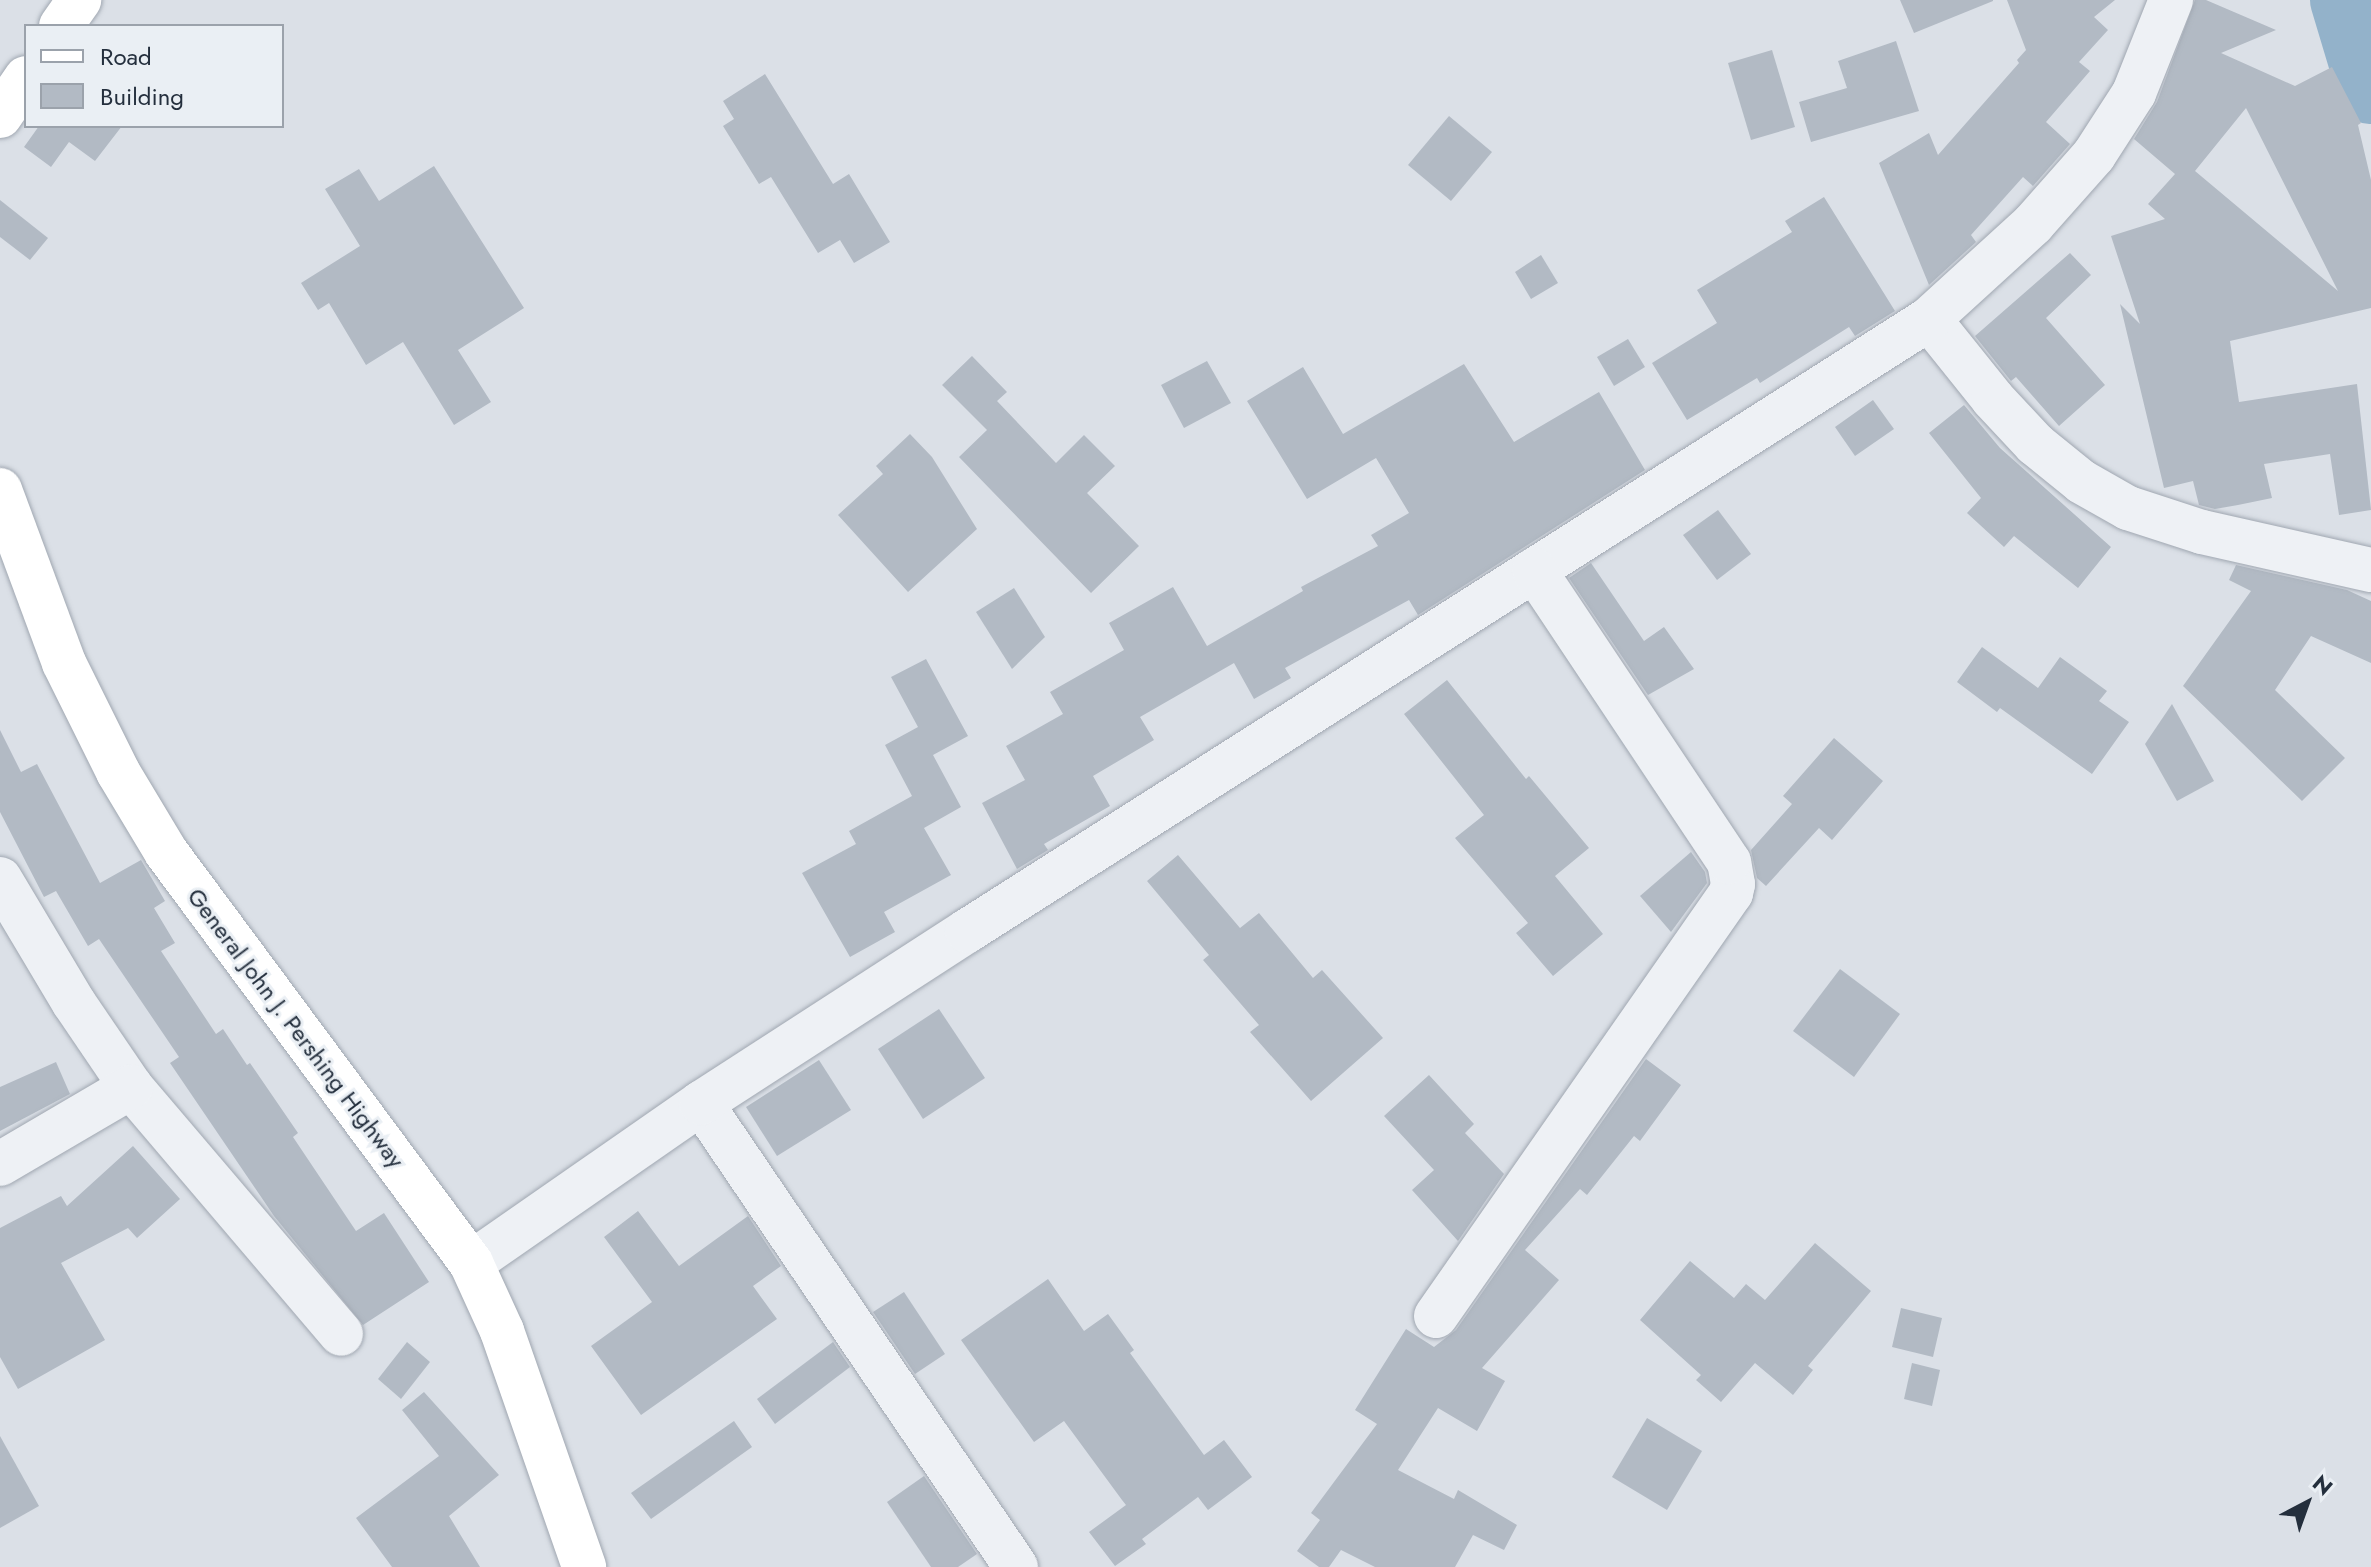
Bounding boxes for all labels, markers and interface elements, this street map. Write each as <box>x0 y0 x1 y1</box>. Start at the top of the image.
legend <box>24 24 284 128</box>
text: Road <box>100 39 152 74</box>
text: Building <box>100 79 184 114</box>
street label: General John J. Pershing Highway <box>181 882 411 1174</box>
north arrow <box>2267 1463 2347 1543</box>
text: N <box>2306 1467 2340 1503</box>

